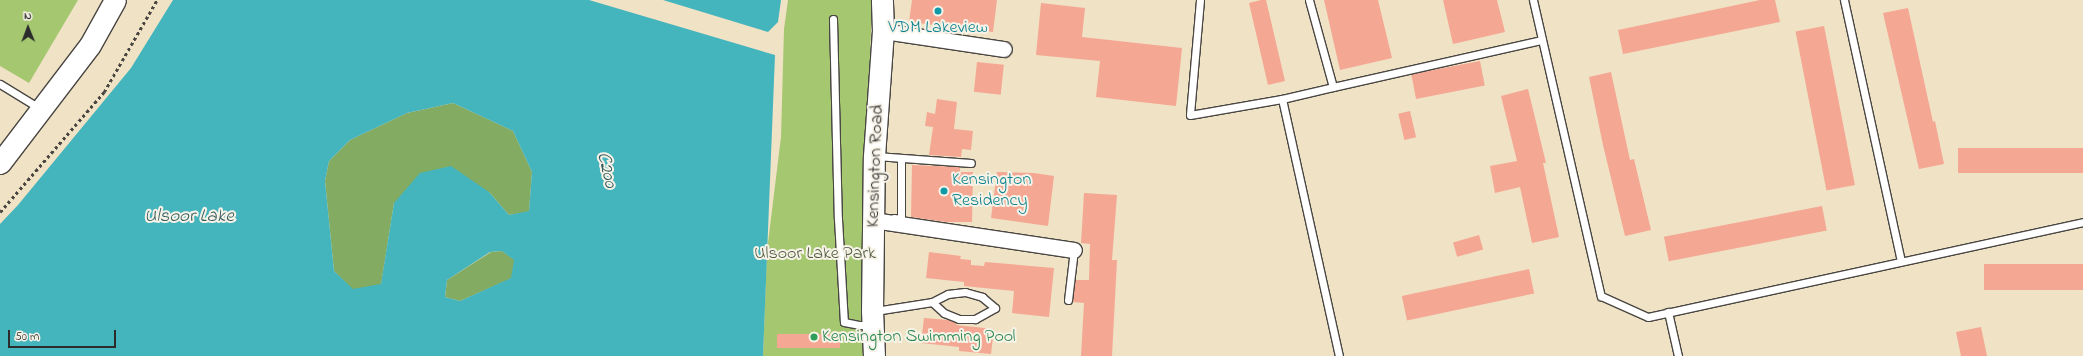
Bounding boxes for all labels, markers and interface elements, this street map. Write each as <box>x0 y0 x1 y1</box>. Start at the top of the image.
marker: VDM Lakeview <box>933 6 943 16</box>
north arrow <box>8 8 48 48</box>
text: N <box>24 8 32 24</box>
place label: VDM Lakeview <box>888 17 988 39</box>
street label: Kensington Road <box>863 104 889 228</box>
water label: C200 <box>591 150 621 190</box>
place label: Kensington Residency <box>952 170 1031 212</box>
marker: Kensington Residency <box>939 186 949 196</box>
water label: Ulsoor Lake <box>144 206 234 228</box>
park label: Ulsoor Lake Park <box>754 243 876 265</box>
scale bar <box>10 322 118 348</box>
place label: Kensington Swimming Pool <box>822 326 1016 348</box>
text: 50 m <box>15 328 39 346</box>
marker: Kensington Swimming Pool <box>809 332 819 342</box>

